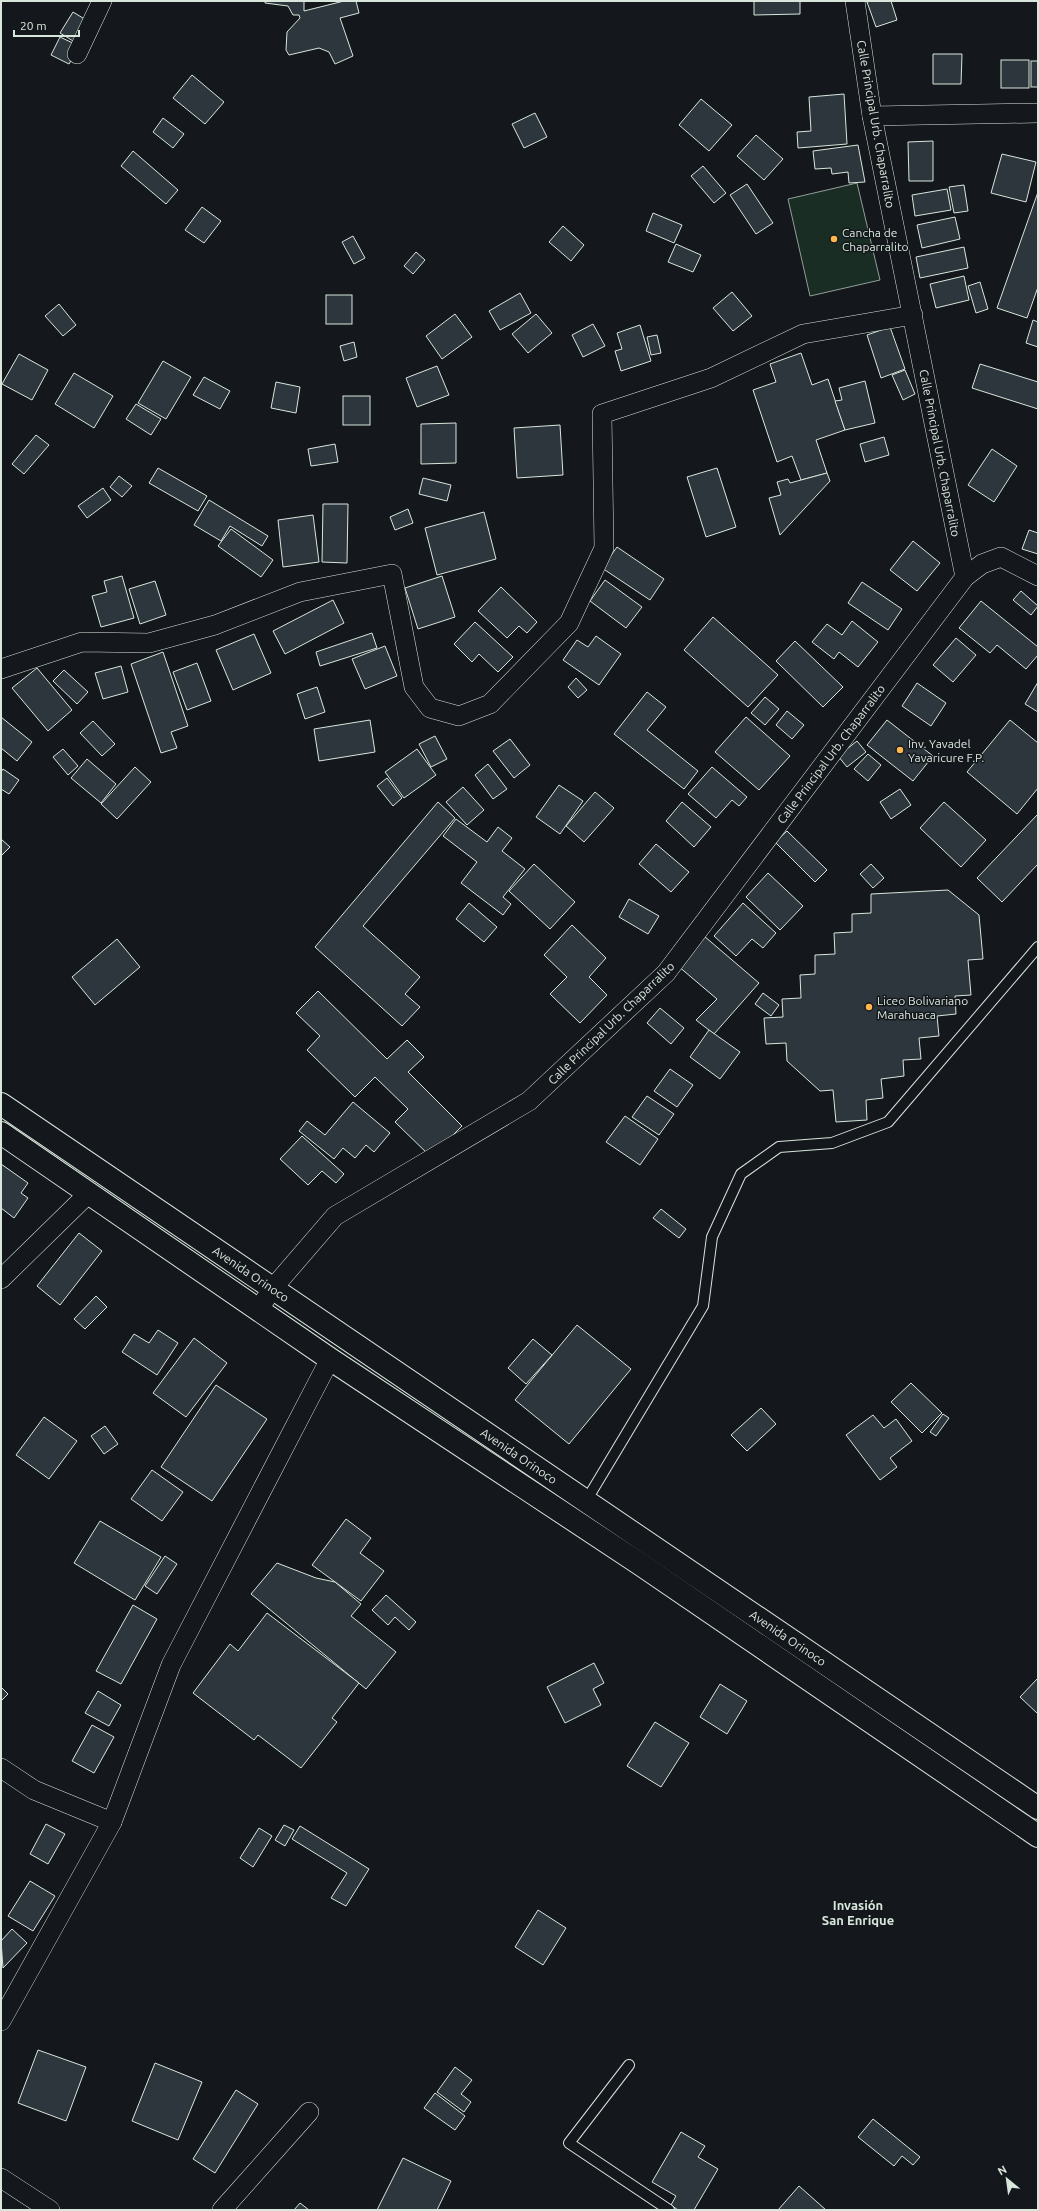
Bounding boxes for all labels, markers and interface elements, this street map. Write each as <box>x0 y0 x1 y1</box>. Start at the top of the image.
scale bar <box>14 12 79 38</box>
text: 20 m <box>20 19 47 32</box>
street label: Calle Principal Urb. Chaparralito <box>855 39 897 209</box>
place label: Cancha de Chaparralito <box>842 226 909 253</box>
marker: Cancha de Chaparralito <box>829 234 839 244</box>
street label: Calle Principal Urb. Chaparralito <box>917 368 963 538</box>
street label: Calle Principal Urb. Chaparralito <box>775 682 887 826</box>
place label: Inv. Yavadel Yavaricure F.P. <box>908 737 984 764</box>
marker: Inv. Yavadel Yavaricure F.P. <box>895 745 905 755</box>
street label: Calle Principal Urb. Chaparralito <box>545 959 677 1087</box>
place label: Liceo Bolivariano Marahuaca <box>877 994 968 1021</box>
marker: Liceo Bolivariano Marahuaca <box>864 1002 874 1012</box>
street label: Avenida Orinoco <box>210 1244 292 1304</box>
street label: Avenida Orinoco <box>478 1426 560 1486</box>
street label: Avenida Orinoco <box>747 1608 829 1668</box>
district label: Invasión San Enrique <box>822 1898 894 1927</box>
north arrow <box>987 2159 1027 2199</box>
text: N <box>996 2163 1009 2177</box>

